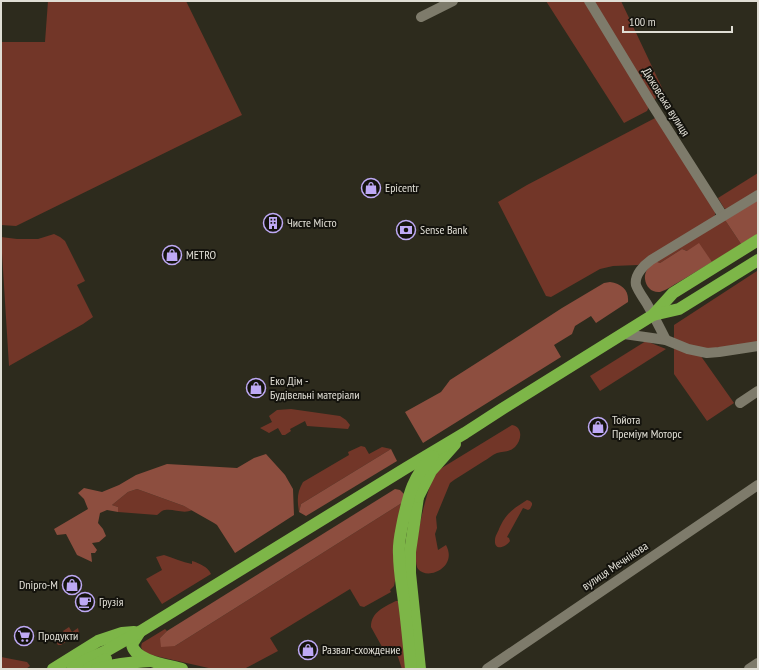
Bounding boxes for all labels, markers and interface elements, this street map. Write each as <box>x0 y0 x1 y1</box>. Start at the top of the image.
scale bar <box>623 8 732 34</box>
text: 100 m <box>629 14 656 29</box>
street label: Дюковська вулиця <box>639 65 694 139</box>
shop icon: Epicentr <box>360 177 382 199</box>
place label: Epicentr <box>385 180 420 195</box>
building icon: Чисте Місто <box>262 212 284 234</box>
place label: Чисте Місто <box>287 215 337 230</box>
bank icon: Sense Bank <box>395 219 417 241</box>
place label: Sense Bank <box>420 222 468 237</box>
shop icon: METRO <box>161 244 183 266</box>
place label: METRO <box>186 247 217 262</box>
place label: Еко Дім - Будівельні матеріали <box>270 373 359 402</box>
shop icon: Еко Дім - Будівельні матеріали <box>245 377 267 399</box>
place label: Тойота Преміум Моторс <box>612 412 682 441</box>
shop icon: Тойота Преміум Моторс <box>587 416 609 438</box>
street label: вулиця Мечнікова <box>579 538 651 593</box>
shop icon: Dnipro-M <box>61 574 83 596</box>
place label: Dnipro-M <box>19 577 58 592</box>
cafe icon: Грузія <box>74 591 96 613</box>
place label: Грузія <box>99 594 124 609</box>
supermarket icon: Продукти <box>13 625 35 647</box>
place label: Продукти <box>38 628 78 643</box>
shop icon: Развал-схождение <box>297 639 319 661</box>
place label: Развал-схождение <box>322 642 401 657</box>

